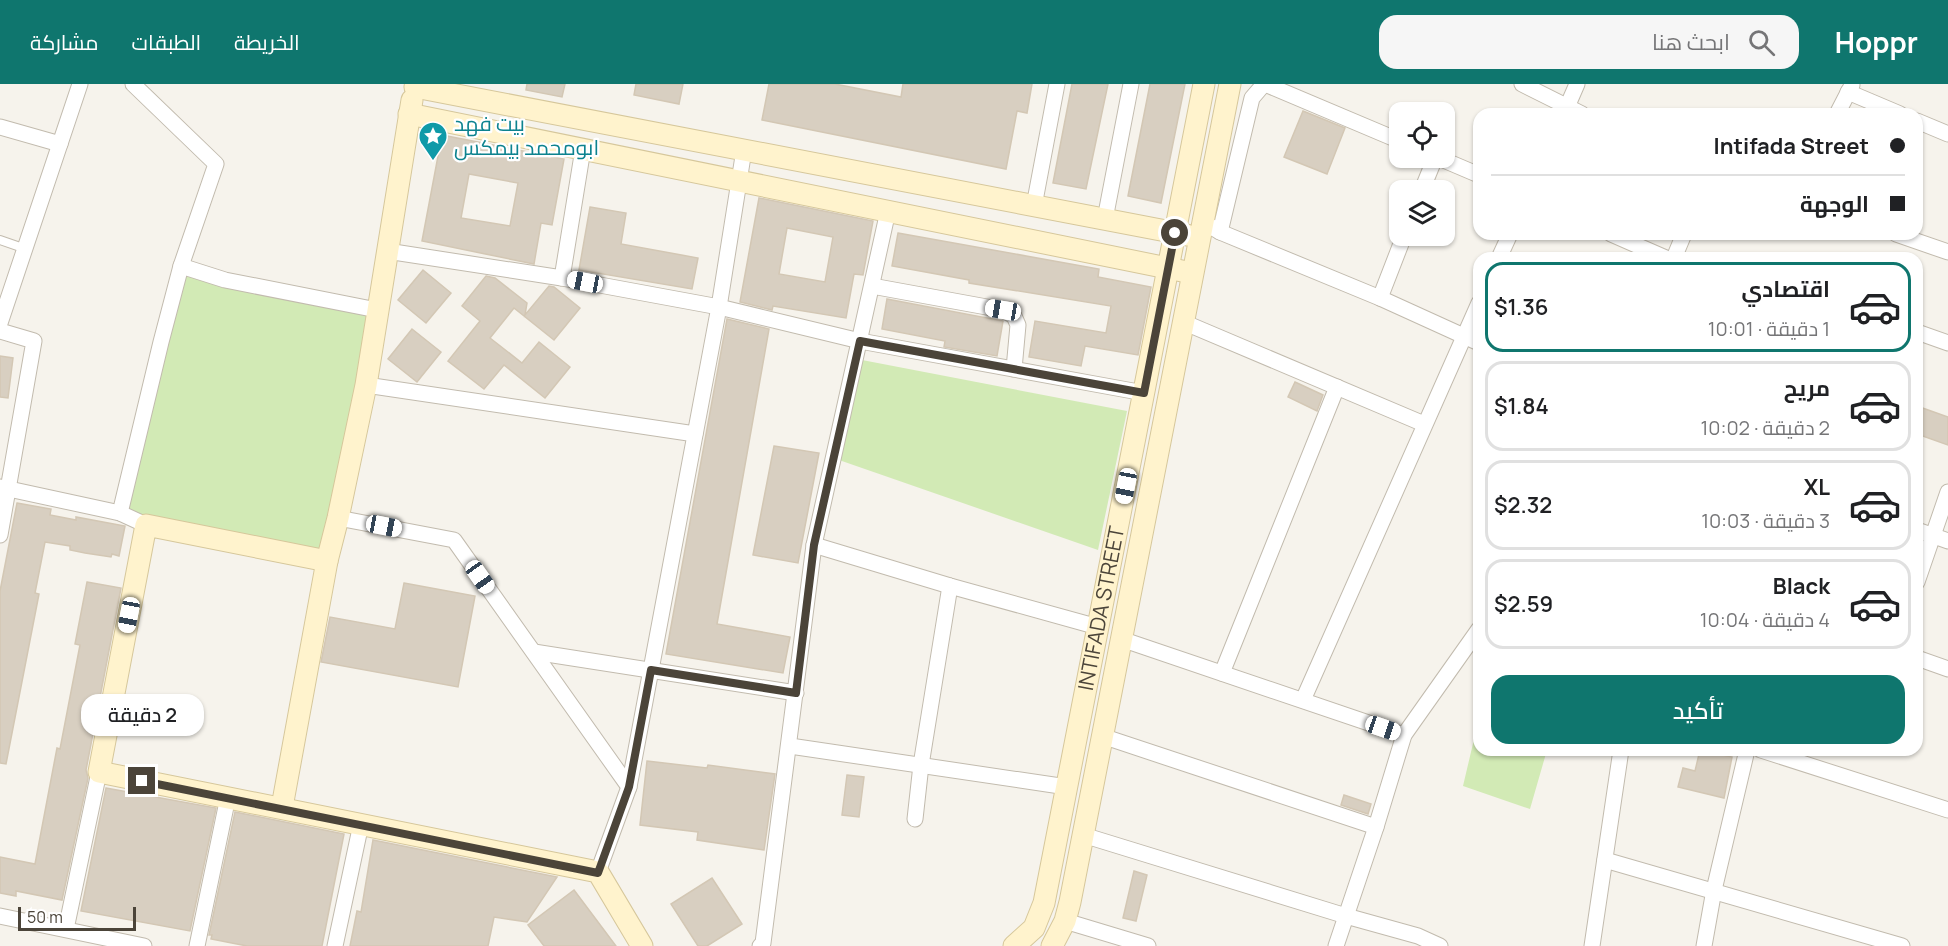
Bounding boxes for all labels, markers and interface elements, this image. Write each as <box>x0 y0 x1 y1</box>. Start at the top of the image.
search box <box>1379 15 1799 69</box>
text: Hoppr <box>1835 23 1918 61</box>
icon: search <box>1745 26 1778 59</box>
text: ابحث هنا <box>1652 27 1730 57</box>
text: مشاركة <box>30 28 99 56</box>
text: الطبقات <box>132 28 201 56</box>
text: الخريطة <box>234 28 300 56</box>
map controls <box>1389 102 1455 246</box>
button: locate <box>1389 102 1455 168</box>
place label: بيت فهد ابومحمد بيمكس <box>454 109 599 161</box>
place icon: بيت فهد ابومحمد بيمكس <box>417 120 449 162</box>
text: Intifada Street <box>1714 131 1869 161</box>
button: layers <box>1389 180 1455 246</box>
text: الوجهة <box>1800 189 1869 219</box>
route start <box>1161 219 1188 246</box>
car <box>566 270 604 294</box>
text: اقتصادي <box>1741 274 1830 304</box>
icon: car <box>1848 280 1902 334</box>
text: $1.36 <box>1494 292 1549 322</box>
car <box>984 298 1022 322</box>
text: 1 دقيقة · 10:01 <box>1708 315 1830 342</box>
text: مريح <box>1784 373 1830 403</box>
icon: car <box>1848 379 1902 433</box>
text: $1.84 <box>1494 391 1549 421</box>
text: 2 دقيقة · 10:02 <box>1700 414 1830 441</box>
car <box>1114 467 1138 505</box>
text: XL <box>1804 472 1830 502</box>
icon: car <box>1848 478 1902 532</box>
text: $2.32 <box>1494 490 1552 520</box>
text: 3 دقيقة · 10:03 <box>1701 507 1830 534</box>
car <box>365 514 403 538</box>
street label: INTIFADA STREET <box>1071 523 1130 693</box>
car <box>462 557 498 597</box>
text: Black <box>1773 571 1830 601</box>
icon: car <box>1848 577 1902 631</box>
text: $2.59 <box>1494 589 1553 619</box>
car <box>117 596 141 634</box>
text: 4 دقيقة · 10:04 <box>1700 606 1830 633</box>
button: تأكيد <box>1491 675 1905 744</box>
callout: 2 دقيقة <box>80 694 204 736</box>
text: 2 دقيقة <box>108 701 177 728</box>
car <box>1363 714 1403 742</box>
route end <box>128 767 155 794</box>
scale bar <box>18 904 136 932</box>
text: 50 m <box>27 906 63 928</box>

